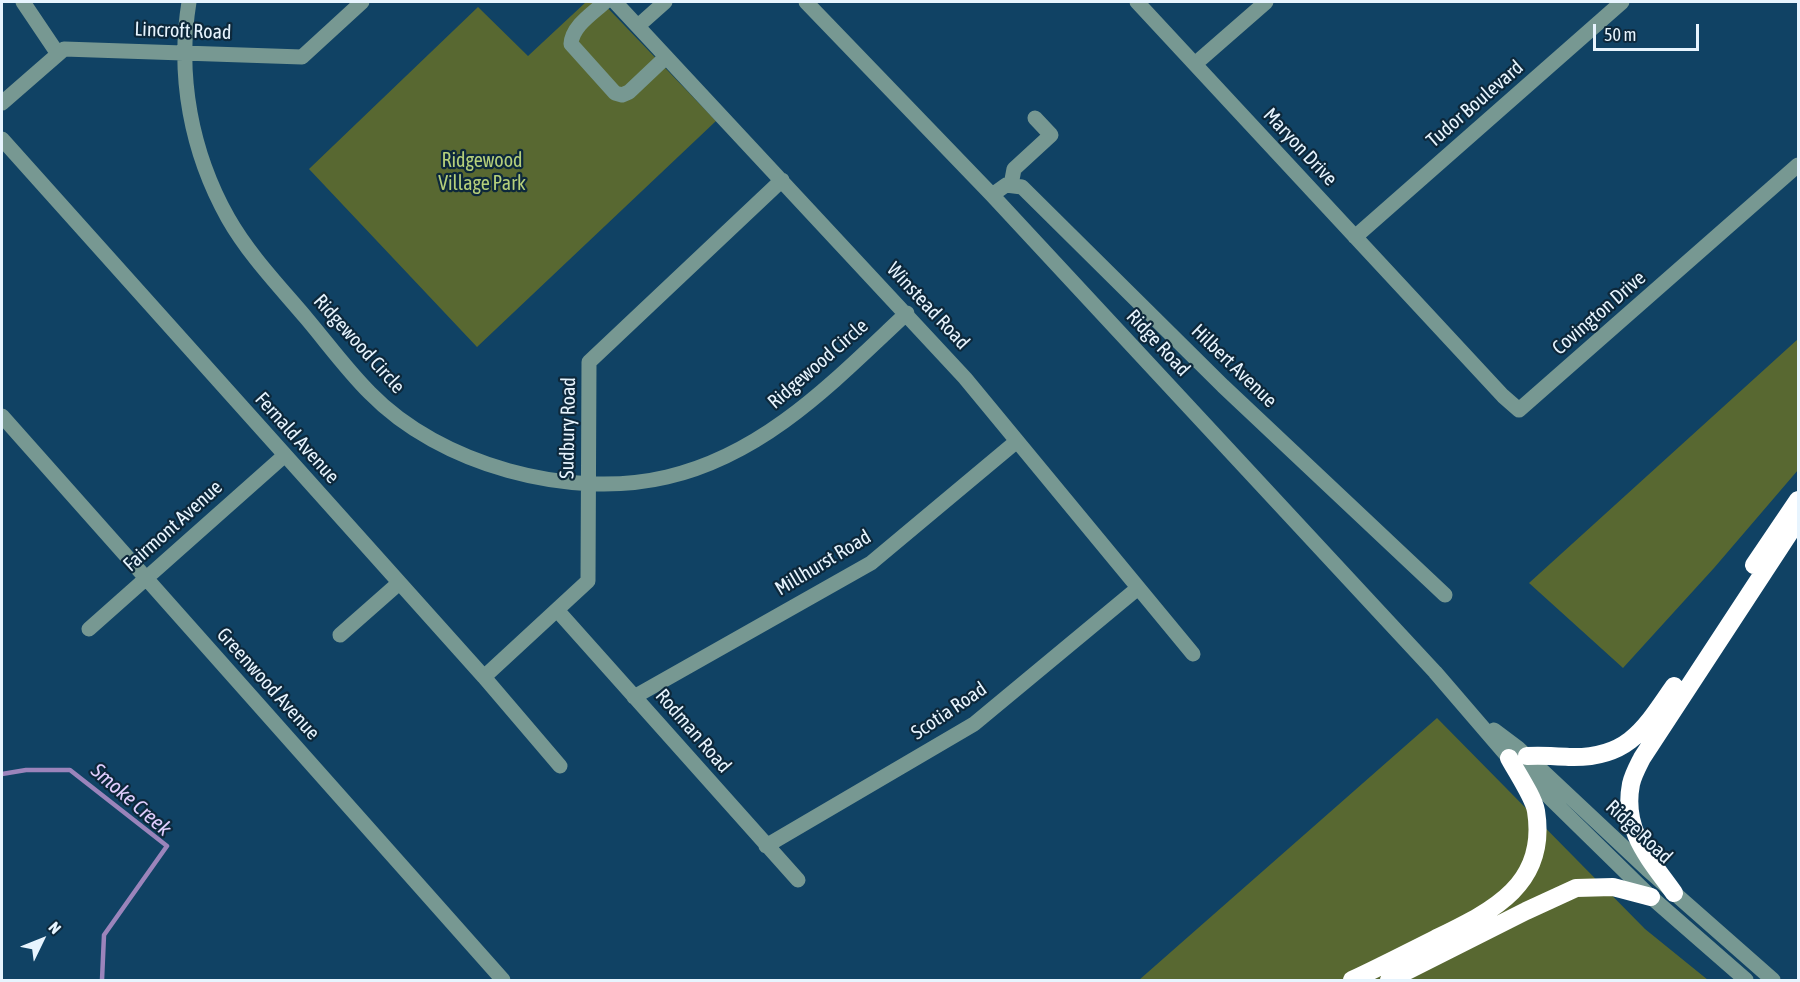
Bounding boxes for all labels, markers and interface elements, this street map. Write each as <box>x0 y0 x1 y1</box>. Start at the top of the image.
scale bar <box>1596 12 1702 50</box>
street label: Lincroft Road <box>134 17 232 45</box>
text: 50 m <box>1604 24 1636 45</box>
street label: Tudor Boulevard <box>1422 56 1528 152</box>
street label: Maryon Drive <box>1258 103 1342 191</box>
park label: Ridgewood Village Park <box>438 149 526 196</box>
street label: Winstead Road <box>882 258 974 354</box>
street label: Covington Drive <box>1548 266 1650 360</box>
street label: Ridgewood Circle <box>308 290 410 398</box>
street label: Ridge Road <box>1121 305 1195 381</box>
street label: Ridgewood Circle <box>763 314 873 414</box>
street label: Hilbert Avenue <box>1186 319 1282 413</box>
street label: Sudbury Road <box>555 377 581 479</box>
street label: Fernald Avenue <box>250 387 344 489</box>
street label: Fairmont Avenue <box>119 475 227 577</box>
street label: Millhurst Road <box>771 525 875 601</box>
street label: Greenwood Avenue <box>211 623 325 745</box>
street label: Scotia Road <box>907 677 991 745</box>
street label: Rodman Road <box>650 684 736 778</box>
water label: Smoke Creek <box>86 758 176 842</box>
street label: Ridge Road <box>1601 795 1677 869</box>
north arrow <box>12 910 72 970</box>
text: N <box>45 918 65 937</box>

